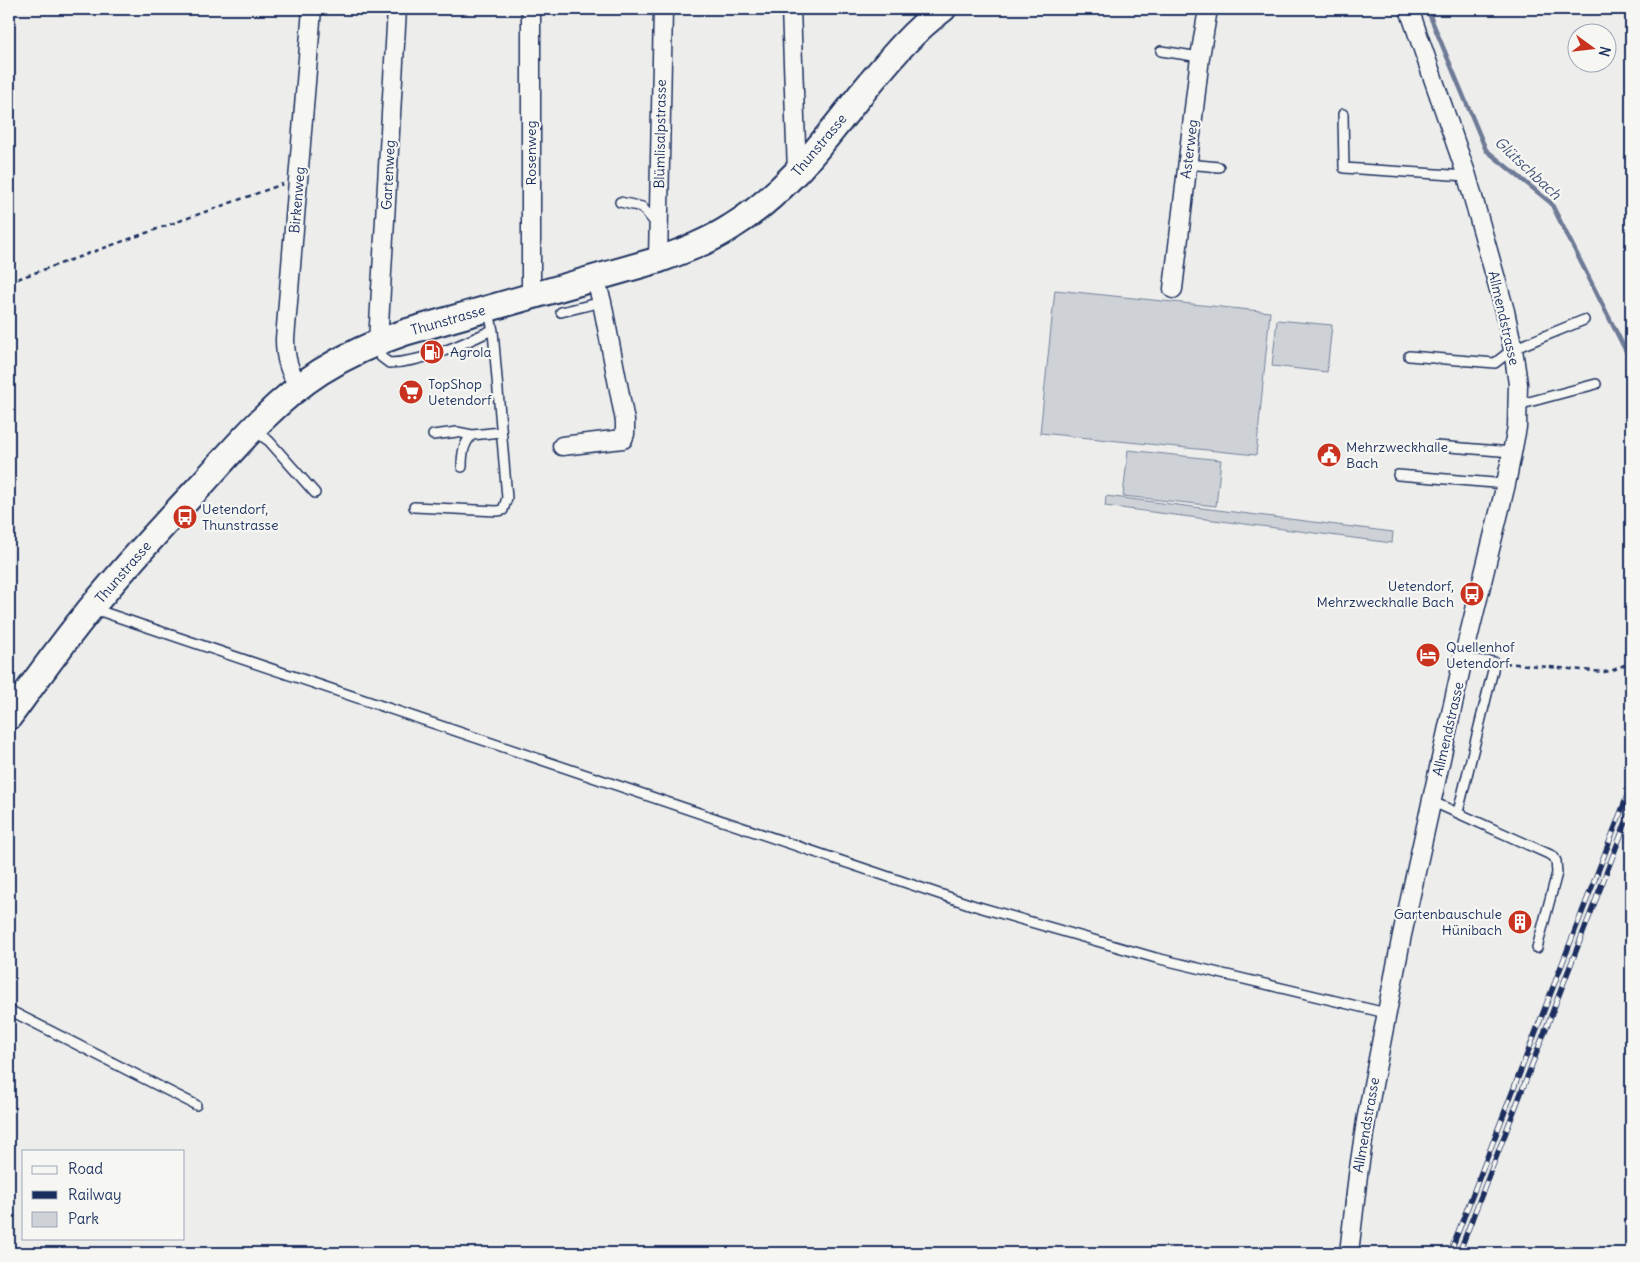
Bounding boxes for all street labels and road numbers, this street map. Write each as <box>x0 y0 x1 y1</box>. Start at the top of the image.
street label: Blümlisalpstrasse <box>650 79 670 189</box>
street label: Thunstrasse <box>788 110 850 180</box>
street label: Asterweg <box>1176 118 1202 180</box>
street label: Rosenweg <box>522 121 540 185</box>
street label: Gartenweg <box>377 139 399 211</box>
street label: Birkenweg <box>285 166 309 234</box>
street label: Allmendstrasse <box>1484 269 1524 367</box>
street label: Thunstrasse <box>409 301 487 339</box>
street label: Thunstrasse <box>91 537 155 607</box>
street label: Allmendstrasse <box>1428 680 1468 778</box>
street label: Allmendstrasse <box>1349 1076 1383 1174</box>

